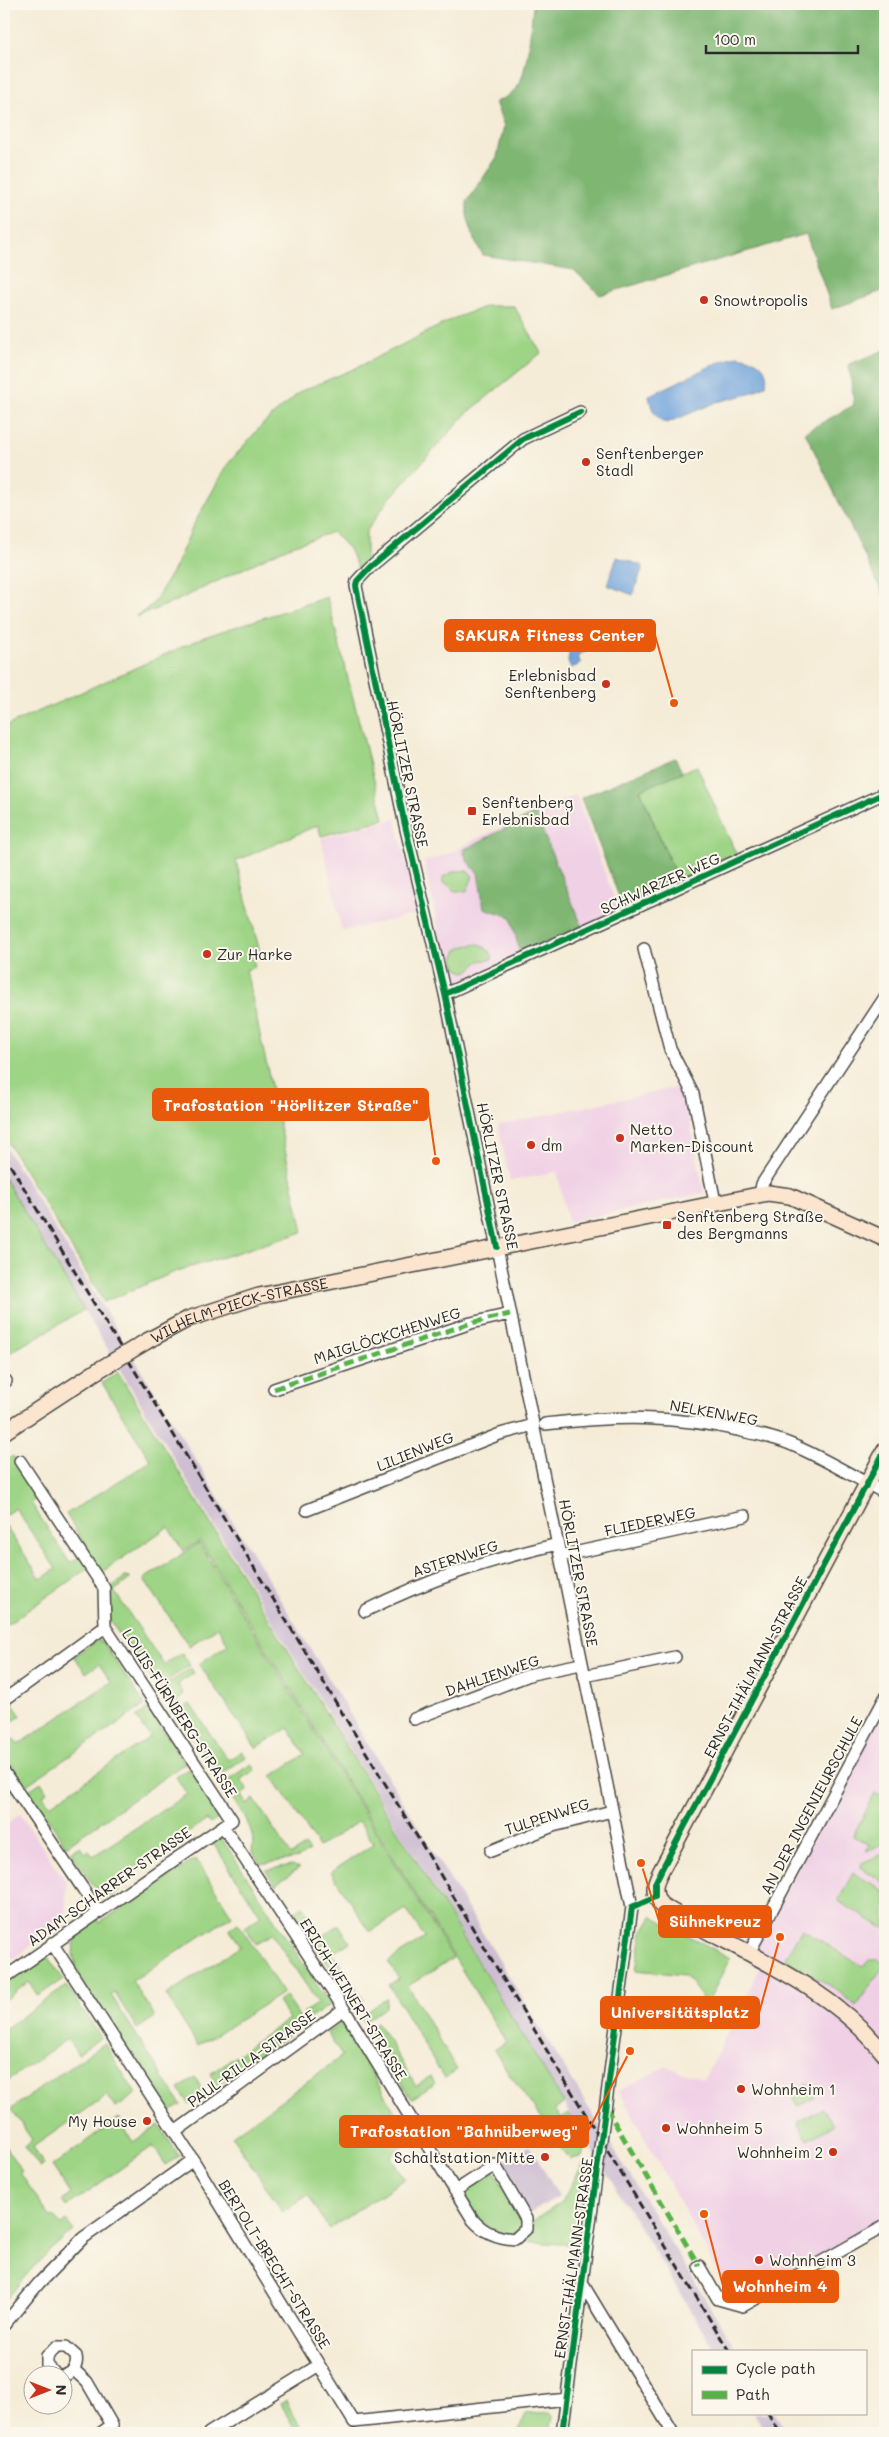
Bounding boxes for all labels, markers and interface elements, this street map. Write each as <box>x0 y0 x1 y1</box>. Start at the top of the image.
scale bar <box>706 22 859 54</box>
text: 100 m <box>714 29 756 49</box>
place label: Snowtropolis <box>714 290 808 310</box>
marker: Snowtropolis <box>698 294 710 306</box>
place label: Senftenberger Stadl <box>596 443 704 480</box>
marker: Senftenberger Stadl <box>580 456 592 468</box>
callout: SAKURA Fitness Center <box>445 620 655 651</box>
text: SAKURA Fitness Center <box>455 624 645 645</box>
place label: Erlebnisbad Senftenberg <box>505 665 596 702</box>
marker: Erlebnisbad Senftenberg <box>600 678 612 690</box>
street label: HÖRLITZER STRASSE <box>383 698 433 850</box>
place label: Senftenberg Erlebnisbad <box>482 792 573 829</box>
marker: Senftenberg Erlebnisbad <box>466 805 478 817</box>
street label: SCHWARZER WEG <box>597 848 723 918</box>
place label: Zur Harke <box>217 944 292 964</box>
marker: Zur Harke <box>201 948 213 960</box>
callout: Trafostation "Hörlitzer Straße" <box>153 1089 428 1120</box>
text: Trafostation "Hörlitzer Straße" <box>163 1094 419 1115</box>
street label: HÖRLITZER STRASSE <box>473 1100 523 1252</box>
place label: Netto Marken-Discount <box>630 1119 754 1156</box>
marker: Netto Marken-Discount <box>614 1132 626 1144</box>
place label: dm <box>541 1135 562 1155</box>
marker: dm <box>525 1139 537 1151</box>
place label: Senftenberg Straße des Bergmanns <box>677 1206 824 1243</box>
marker: Senftenberg Straße des Bergmanns <box>661 1219 673 1231</box>
street label: WILHELM-PIECK-STRASSE <box>147 1272 330 1347</box>
street label: MAIGLÖCKCHENWEG <box>311 1302 463 1368</box>
street label: NELKENWEG <box>668 1394 760 1430</box>
street label: LILIENWEG <box>373 1426 457 1476</box>
street label: HÖRLITZER STRASSE <box>555 1497 603 1649</box>
street label: FLIEDERWEG <box>603 1502 697 1540</box>
street label: ASTERNWEG <box>409 1535 501 1581</box>
street label: ERNST-THÄLMANN-STRASSE <box>699 1572 812 1761</box>
street label: LOUIS-FÜRNBERG-STRASSE <box>118 1625 242 1802</box>
street label: DAHLIENWEG <box>442 1650 542 1700</box>
street label: AN DER INGENIEURSCHULE <box>755 1712 867 1898</box>
street label: TULPENWEG <box>502 1793 592 1839</box>
street label: ADAM-SCHARRER-STRASSE <box>23 1821 195 1950</box>
callout: Sühnekreuz <box>659 1906 771 1937</box>
text: Sühnekreuz <box>669 1910 761 1931</box>
street label: ERICH-WEINERT-STRASSE <box>296 1914 412 2084</box>
callout: Universitätsplatz <box>601 1997 759 2028</box>
text: Universitätsplatz <box>611 2001 749 2022</box>
street label: PAUL-RILLA-STRASSE <box>183 2005 319 2111</box>
place label: Wohnheim 1 <box>751 2079 836 2099</box>
marker: Wohnheim 1 <box>735 2083 747 2095</box>
place label: My House <box>68 2111 137 2131</box>
marker: My House <box>141 2115 153 2127</box>
callout: Trafostation "Bahnüberweg" <box>340 2116 588 2147</box>
place label: Wohnheim 5 <box>676 2118 763 2138</box>
text: Trafostation "Bahnüberweg" <box>350 2120 578 2141</box>
marker: Wohnheim 5 <box>660 2122 672 2134</box>
place label: Wohnheim 2 <box>737 2142 823 2162</box>
marker: Wohnheim 2 <box>827 2146 839 2158</box>
place label: Schaltstation Mitte <box>394 2147 535 2167</box>
marker: Schaltstation Mitte <box>539 2151 551 2163</box>
street label: ERNST-THÄLMANN-STRASSE <box>549 2156 597 2360</box>
street label: BERTOLT-BRECHT-STRASSE <box>215 2175 336 2353</box>
place label: Wohnheim 3 <box>769 2250 856 2270</box>
marker: Wohnheim 3 <box>753 2254 765 2266</box>
callout: Wohnheim 4 <box>723 2271 838 2302</box>
text: Wohnheim 4 <box>733 2275 827 2296</box>
legend <box>692 2350 866 2414</box>
text: Cycle path <box>736 2358 815 2378</box>
north arrow <box>22 2364 72 2414</box>
text: Path <box>736 2384 770 2404</box>
text: N <box>52 2385 71 2395</box>

